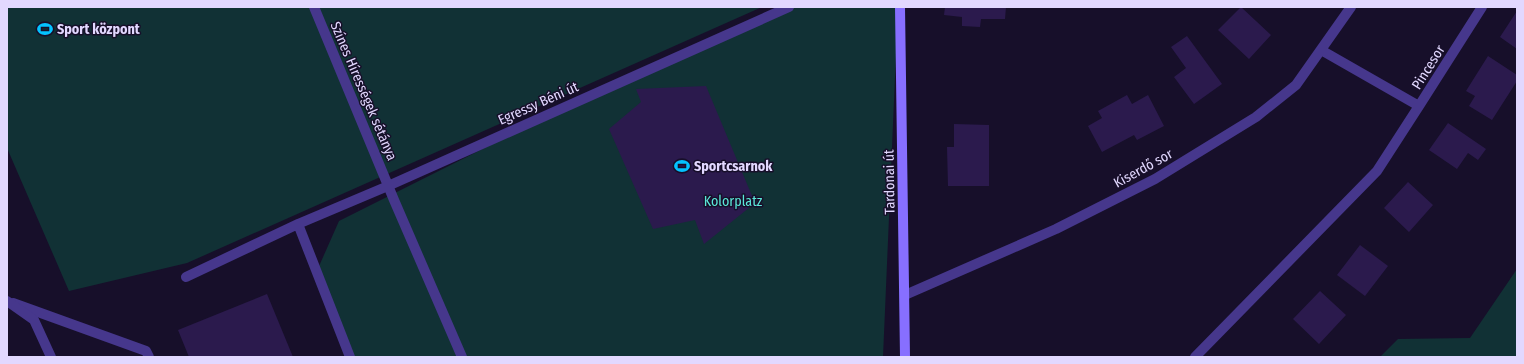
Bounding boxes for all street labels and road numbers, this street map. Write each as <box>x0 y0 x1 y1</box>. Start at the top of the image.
street label: Színes Hírességek sétánya <box>327 19 401 163</box>
street label: Pincesor <box>1408 42 1449 93</box>
street label: Egressy Béni út <box>495 78 581 129</box>
street label: Kiserdő sor <box>1111 145 1176 192</box>
street label: Tardonai út <box>880 149 899 215</box>

